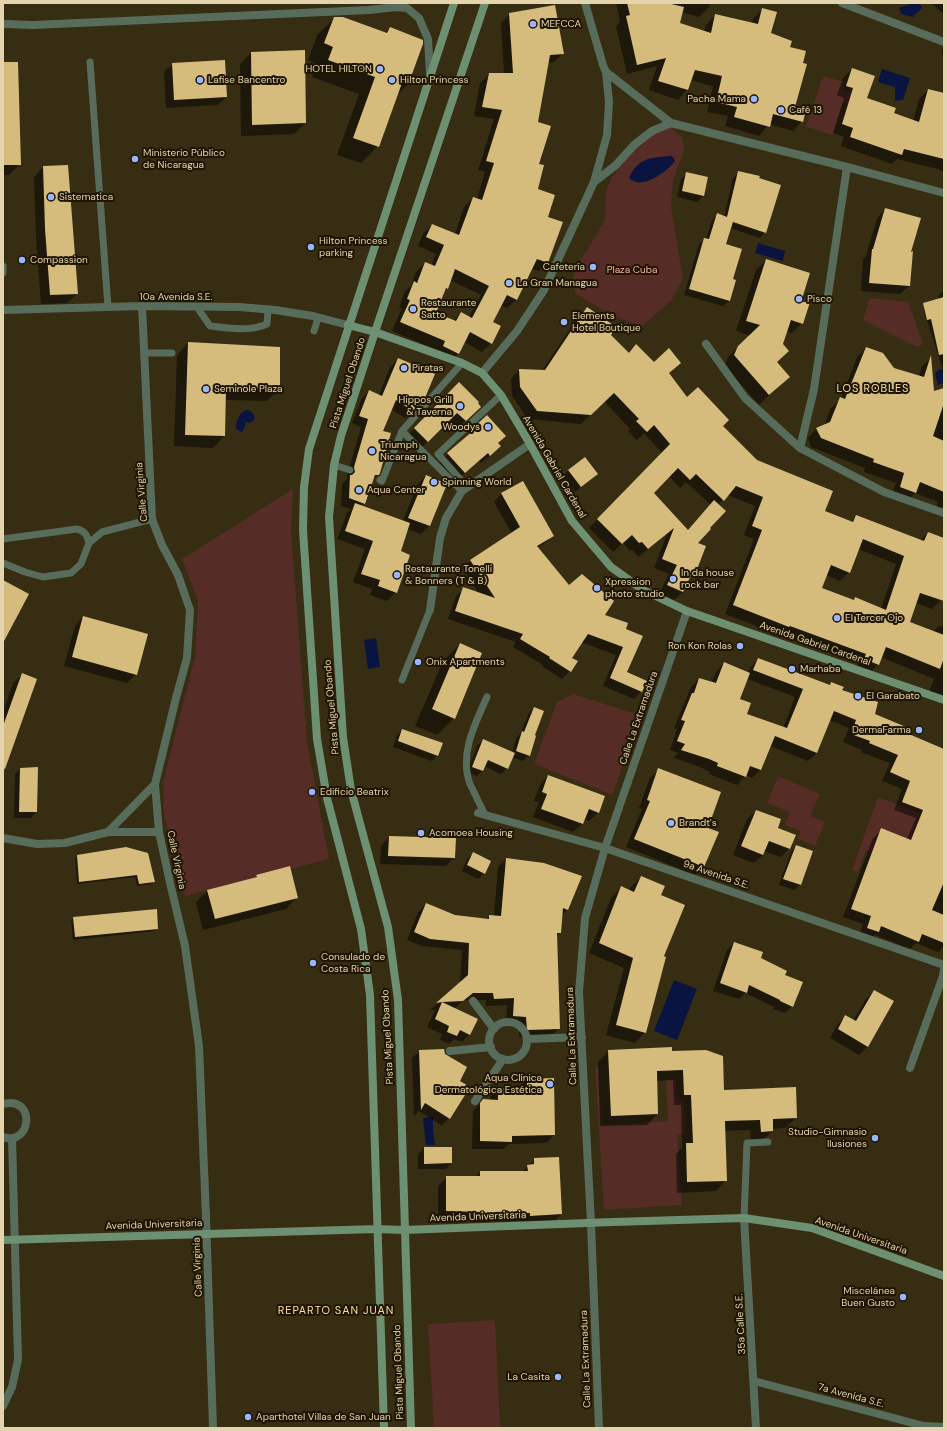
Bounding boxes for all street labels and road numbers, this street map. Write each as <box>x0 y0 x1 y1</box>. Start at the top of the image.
street label: 10a Avenida S.E. <box>140 291 212 303</box>
street label: Pista Miguel Obando <box>328 336 368 430</box>
street label: Avenida Gabriel Cardenal <box>520 413 588 521</box>
street label: Calle Virginia <box>133 462 151 522</box>
street label: Avenida Gabriel Cardenal <box>758 619 872 669</box>
street label: Pista Miguel Obando <box>322 659 342 755</box>
street label: Calle La Extramadura <box>617 670 661 766</box>
street label: Calle Virginia <box>164 830 188 890</box>
street label: 9a Avenida S.E. <box>681 858 751 892</box>
street label: Calle La Extramadura <box>564 987 580 1085</box>
street label: Pista Miguel Obando <box>380 989 396 1085</box>
street label: Avenida Universitaria <box>429 1209 527 1225</box>
street label: Avenida Universitaria <box>813 1215 909 1257</box>
street label: Avenida Universitaria <box>105 1217 203 1233</box>
street label: Calle Virginia <box>191 1237 205 1297</box>
street label: 35a Calle S.E. <box>733 1293 749 1355</box>
street label: Calle La Extramadura <box>578 1310 594 1408</box>
street label: Pista Miguel Obando <box>391 1324 407 1420</box>
street label: 7a Avenida S.E. <box>817 1381 885 1411</box>

